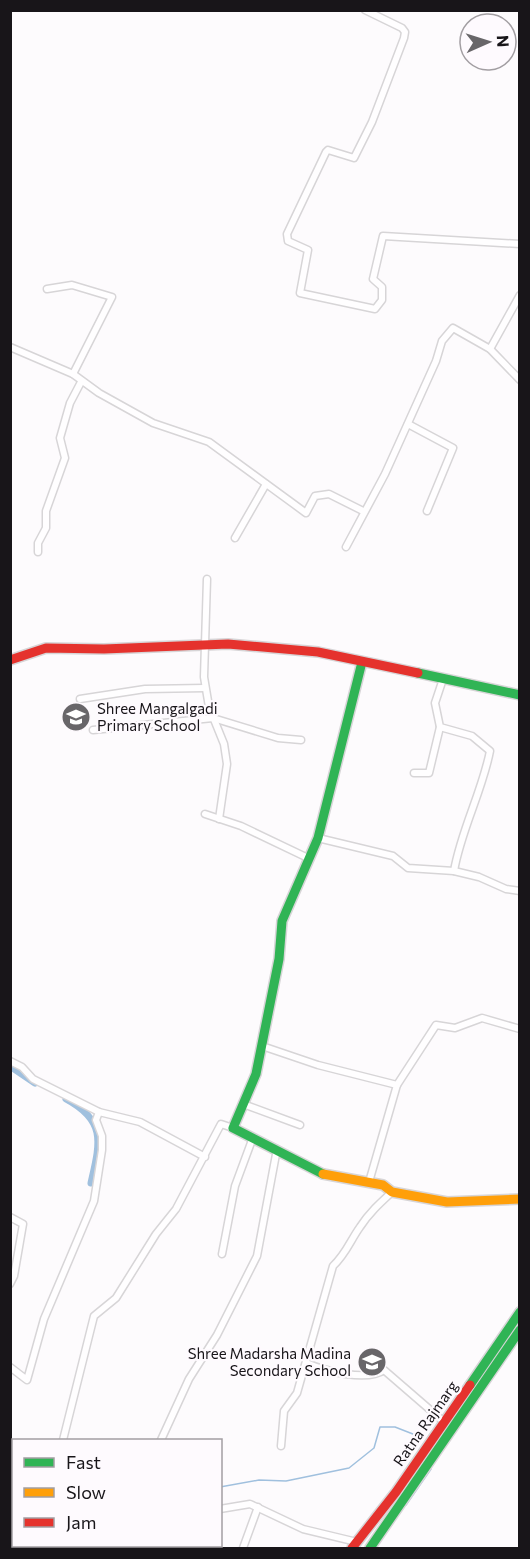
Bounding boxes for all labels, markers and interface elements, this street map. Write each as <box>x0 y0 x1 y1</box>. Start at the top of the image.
north arrow <box>458 12 518 72</box>
text: N <box>494 35 513 48</box>
place label: Shree Mangalgadi Primary School <box>97 699 218 734</box>
school or university icon: Shree Mangalgadi Primary School <box>60 701 92 733</box>
place label: Shree Madarsha Madina Secondary School <box>188 1344 351 1379</box>
school or university icon: Shree Madarsha Madina Secondary School <box>356 1346 388 1378</box>
street label: Ratna Rajmarg <box>389 1377 461 1469</box>
legend <box>12 1439 222 1547</box>
text: Fast <box>66 1451 101 1473</box>
text: Slow <box>66 1481 106 1503</box>
text: Jam <box>66 1511 96 1533</box>

